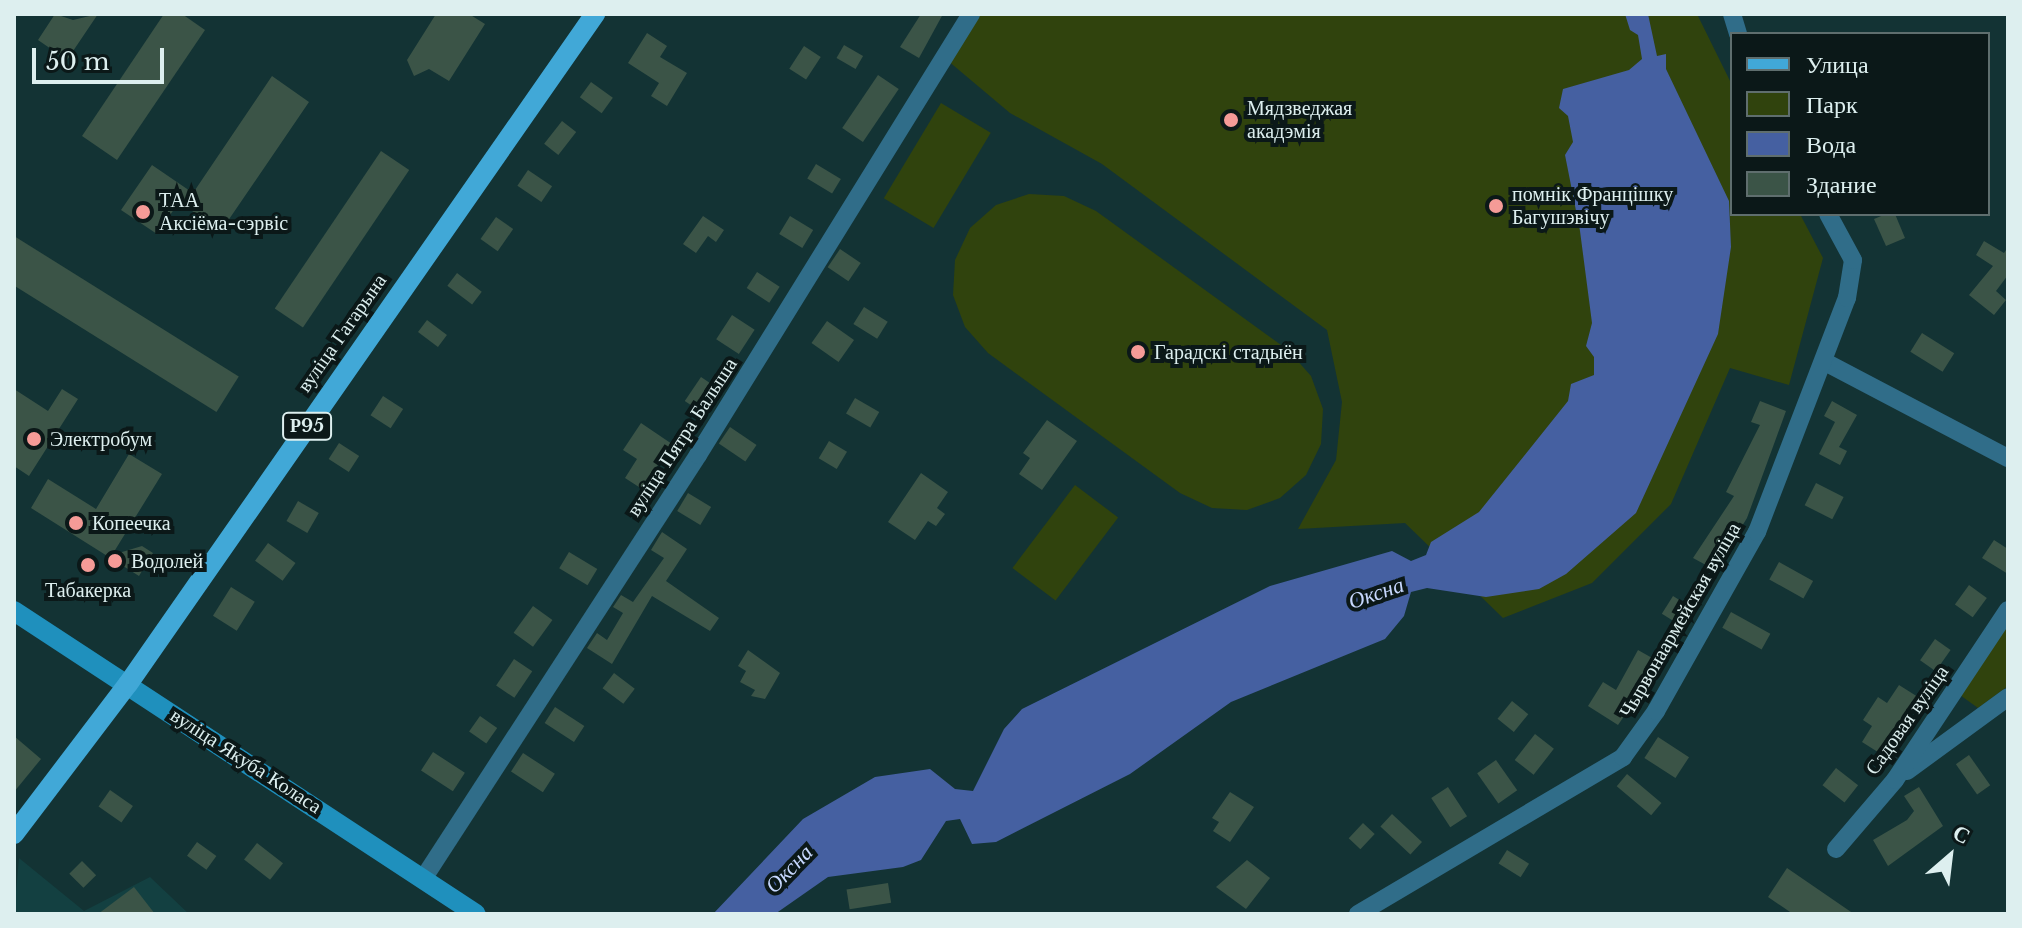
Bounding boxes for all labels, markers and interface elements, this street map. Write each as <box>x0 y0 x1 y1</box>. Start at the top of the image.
scale bar <box>36 32 168 82</box>
legend <box>1730 32 1990 216</box>
text: 50 m <box>46 47 109 76</box>
text: Улица <box>1806 50 1869 79</box>
text: Парк <box>1806 90 1858 119</box>
place label: Мядзведжая акадэмія <box>1247 96 1352 143</box>
marker: Мядзведжая акадэмія <box>1222 111 1240 129</box>
text: Вода <box>1806 130 1856 159</box>
text: Здание <box>1806 170 1877 199</box>
place label: помнік Францішку Багушэвічу <box>1512 182 1673 229</box>
place label: ТАА Аксіёма-сэрвіс <box>159 188 288 235</box>
marker: помнік Францішку Багушэвічу <box>1487 197 1505 215</box>
marker: ТАА Аксіёма-сэрвіс <box>134 203 152 221</box>
street label: вуліца Гагарына <box>292 269 392 397</box>
place label: Гарадскі стадыён <box>1154 340 1303 364</box>
marker: Гарадскі стадыён <box>1129 343 1147 361</box>
street label: вуліца Пятра Балыша <box>622 353 742 521</box>
road number: Р95 <box>281 412 333 440</box>
place label: Электробум <box>50 427 152 451</box>
marker: Электробум <box>25 430 43 448</box>
place label: Копеечка <box>92 511 171 535</box>
marker: Копеечка <box>67 514 85 532</box>
street label: Чырвонаармейская вуліца <box>1614 518 1746 722</box>
place label: Водолей <box>131 549 203 573</box>
marker: Водолей <box>106 552 124 570</box>
marker: Табакерка <box>79 556 97 574</box>
water label: Оксна <box>1345 571 1407 615</box>
place label: Табакерка <box>45 578 131 602</box>
street label: Садовая вуліца <box>1860 661 1954 779</box>
street label: вуліца Якуба Коласа <box>166 703 326 819</box>
north arrow <box>1910 816 1990 896</box>
text: С <box>1948 819 1975 850</box>
water label: Оксна <box>760 839 818 899</box>

